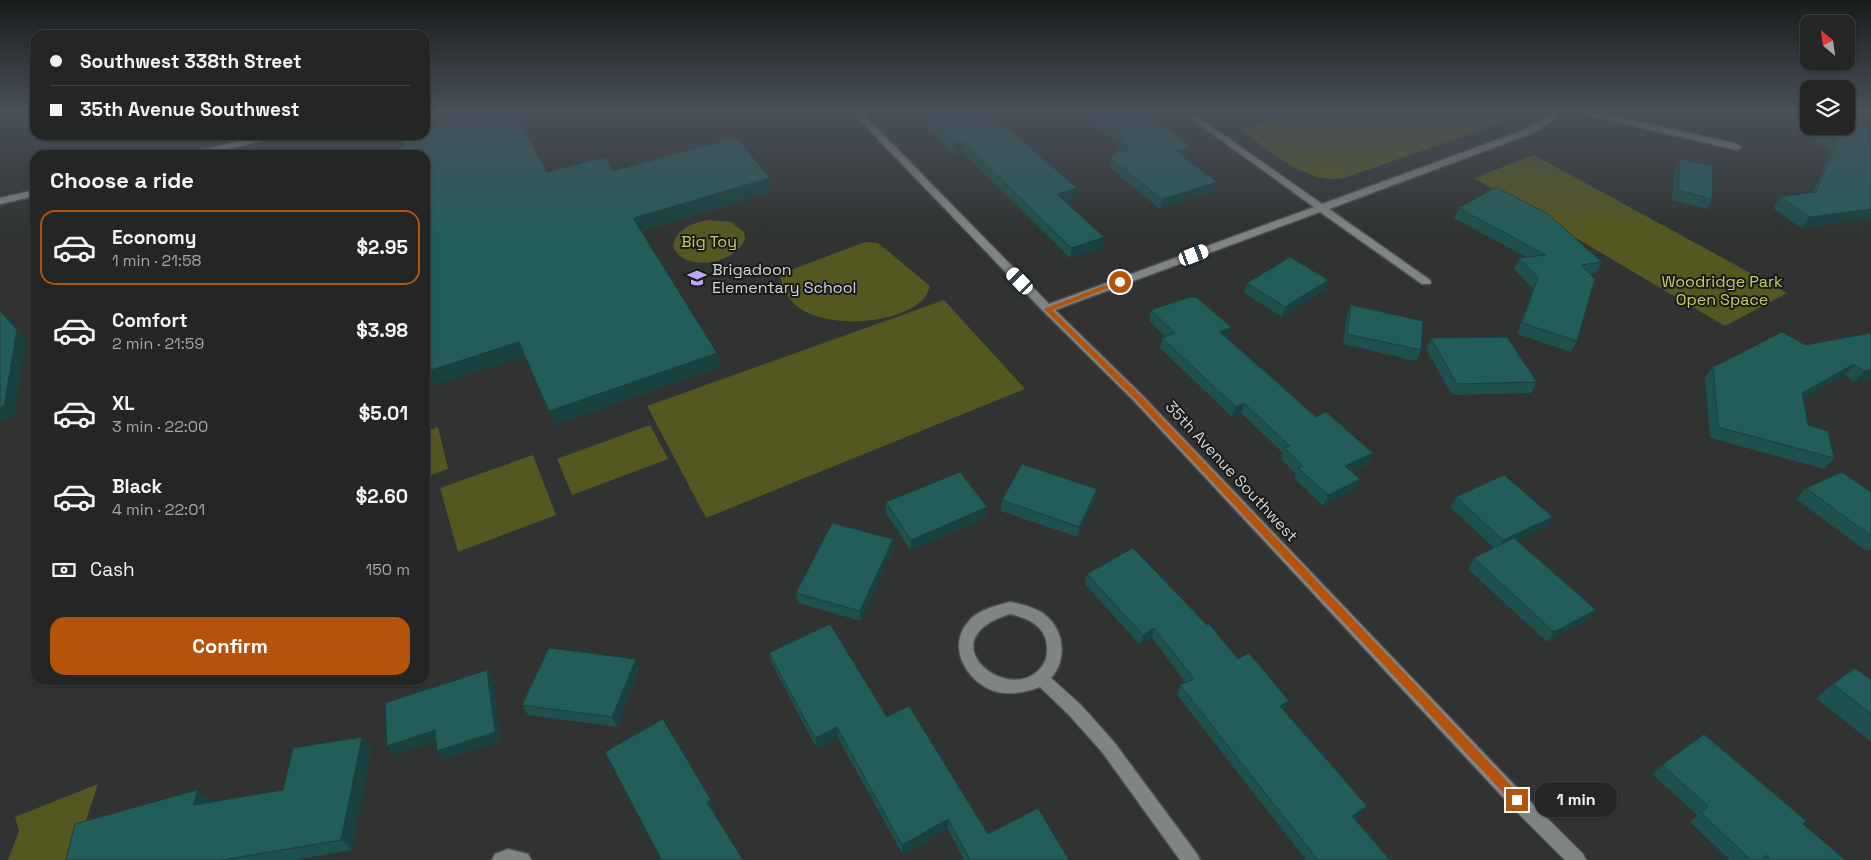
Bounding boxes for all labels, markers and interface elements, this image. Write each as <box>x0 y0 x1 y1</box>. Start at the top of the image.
north arrow <box>1800 15 1855 70</box>
map controls <box>1800 15 1855 135</box>
text: Southwest 338th Street <box>80 49 302 74</box>
button: layers <box>1800 80 1855 135</box>
text: 35th Avenue Southwest <box>80 97 299 122</box>
text: Choose a ride <box>50 166 194 194</box>
icon: car <box>52 225 97 270</box>
text: Economy <box>112 225 196 250</box>
park label: Big Toy <box>681 231 737 252</box>
text: $2.95 <box>356 235 408 260</box>
car <box>1177 243 1210 267</box>
text: 1 min · 21:58 <box>112 250 201 271</box>
place label: Brigadoon Elementary School <box>712 259 857 298</box>
car <box>1004 265 1035 297</box>
school or university icon: Brigadoon Elementary School <box>686 267 708 289</box>
route start <box>1109 271 1131 293</box>
park label: Woodridge Park Open Space <box>1661 271 1783 310</box>
icon: car <box>52 308 97 353</box>
text: Comfort <box>112 308 188 333</box>
text: $3.98 <box>356 318 408 343</box>
text: 2 min · 21:59 <box>112 333 204 354</box>
icon: car <box>52 391 97 436</box>
text: XL <box>112 391 135 416</box>
street label: 35th Avenue Southwest <box>1161 396 1302 546</box>
text: $5.01 <box>359 401 408 426</box>
text: 3 min · 22:00 <box>112 416 208 437</box>
icon: car <box>52 474 97 519</box>
text: Black <box>112 474 162 499</box>
text: $2.60 <box>356 484 408 509</box>
text: 4 min · 22:01 <box>112 499 205 520</box>
icon: cash <box>50 556 78 584</box>
text: Cash <box>90 557 135 582</box>
text: 150 m <box>366 559 410 580</box>
button: Confirm <box>50 617 410 675</box>
callout: 1 min <box>1534 782 1617 818</box>
route end <box>1506 789 1528 811</box>
text: 1 min <box>1556 789 1596 810</box>

